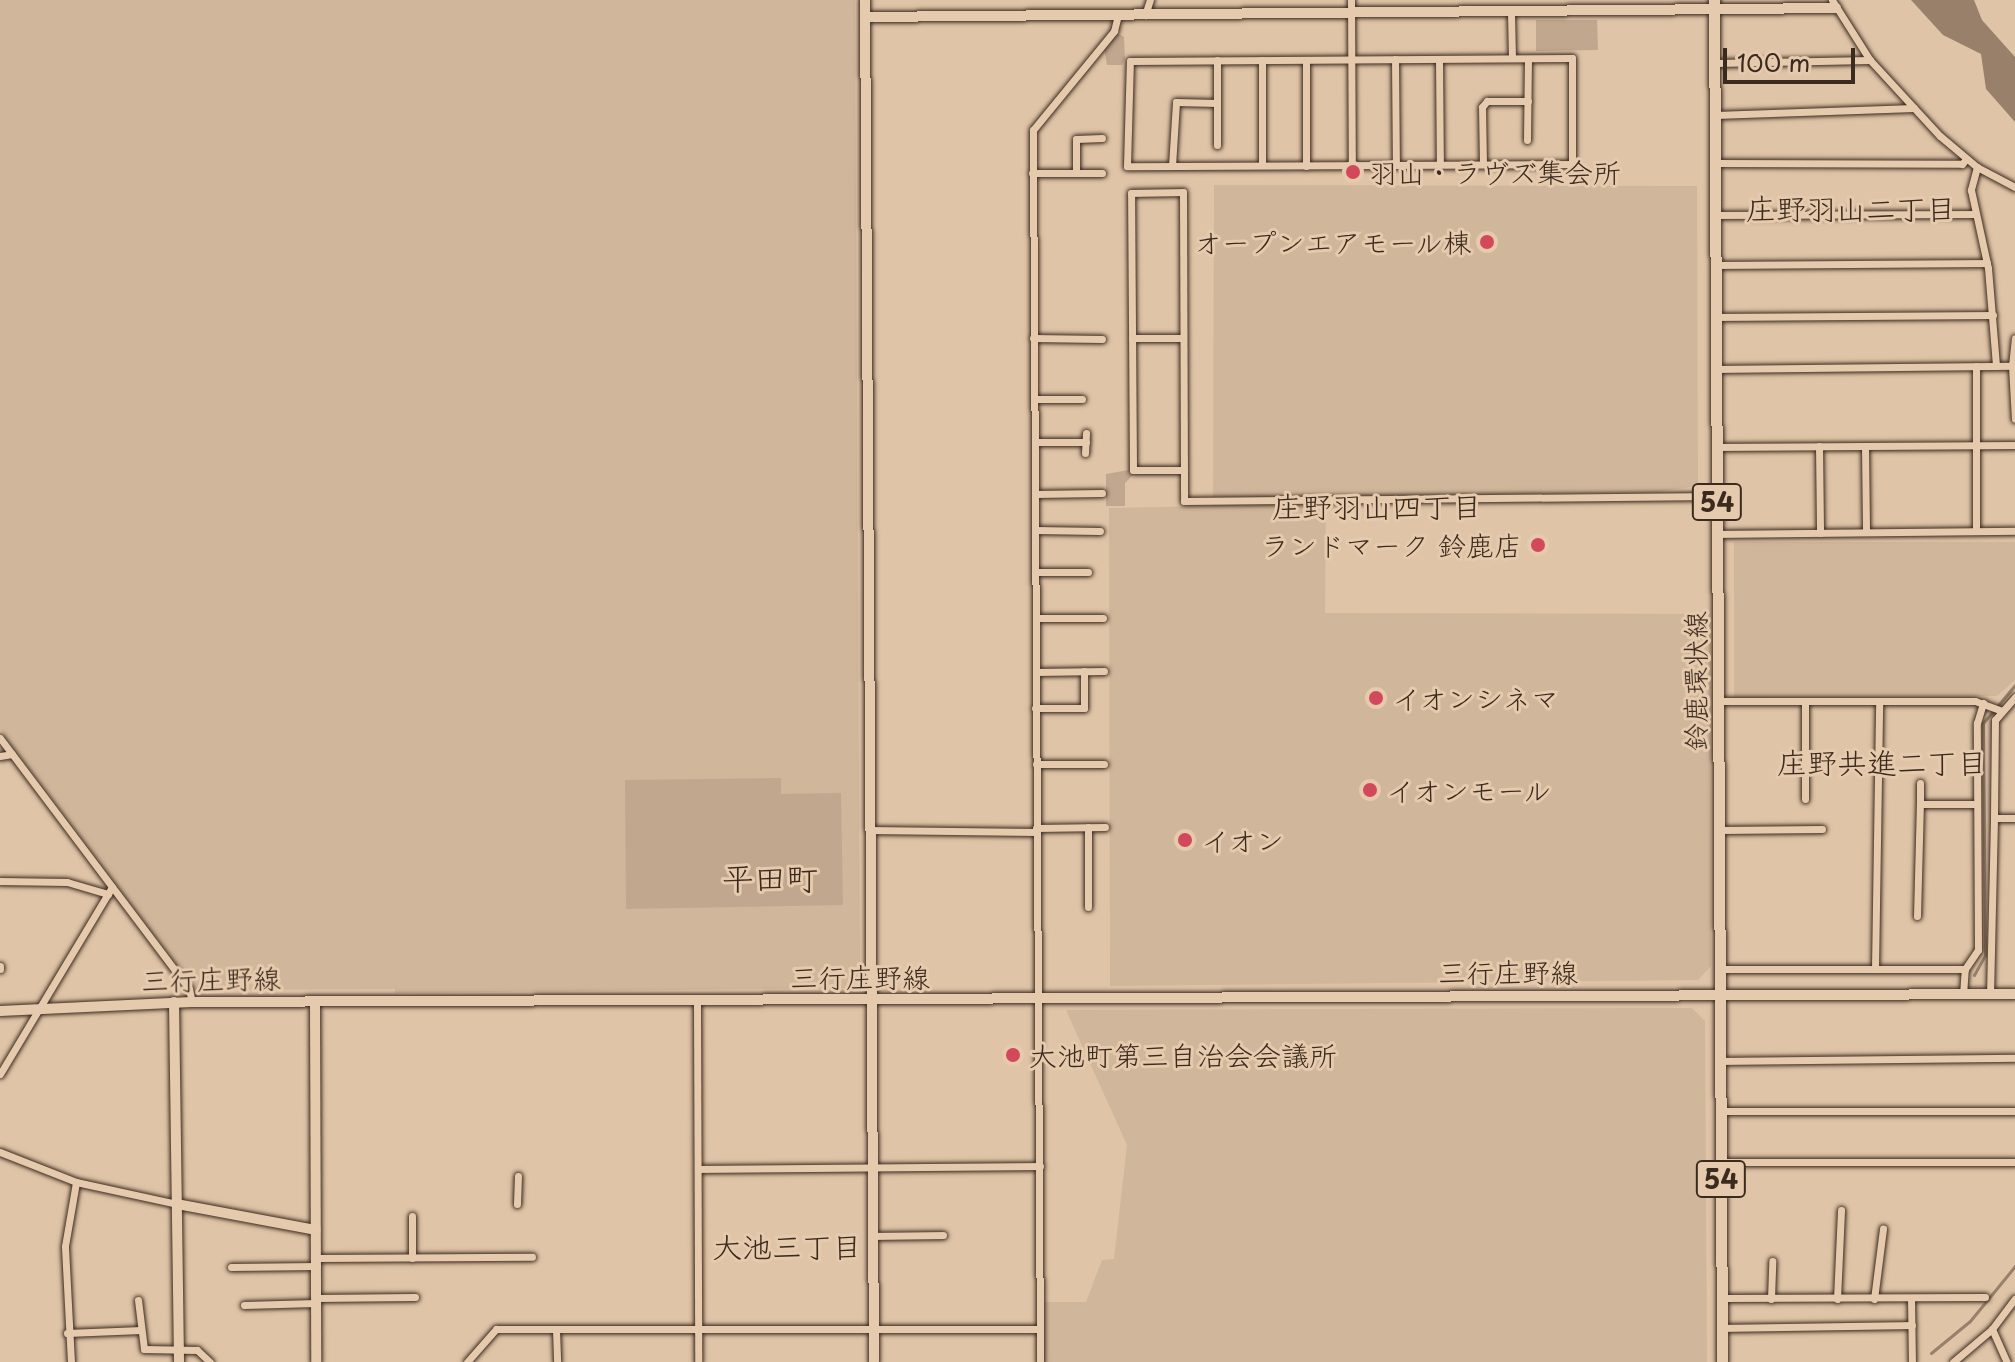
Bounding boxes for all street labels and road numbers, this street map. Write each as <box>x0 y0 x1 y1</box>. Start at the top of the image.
road number: 54 <box>1691 480 1743 524</box>
street label: 鈴鹿環状線 <box>1678 611 1712 751</box>
street label: 三行庄野線 <box>1438 955 1578 989</box>
street label: 三行庄野線 <box>790 960 930 994</box>
street label: 三行庄野線 <box>141 961 281 997</box>
road number: 54 <box>1695 1157 1747 1201</box>

